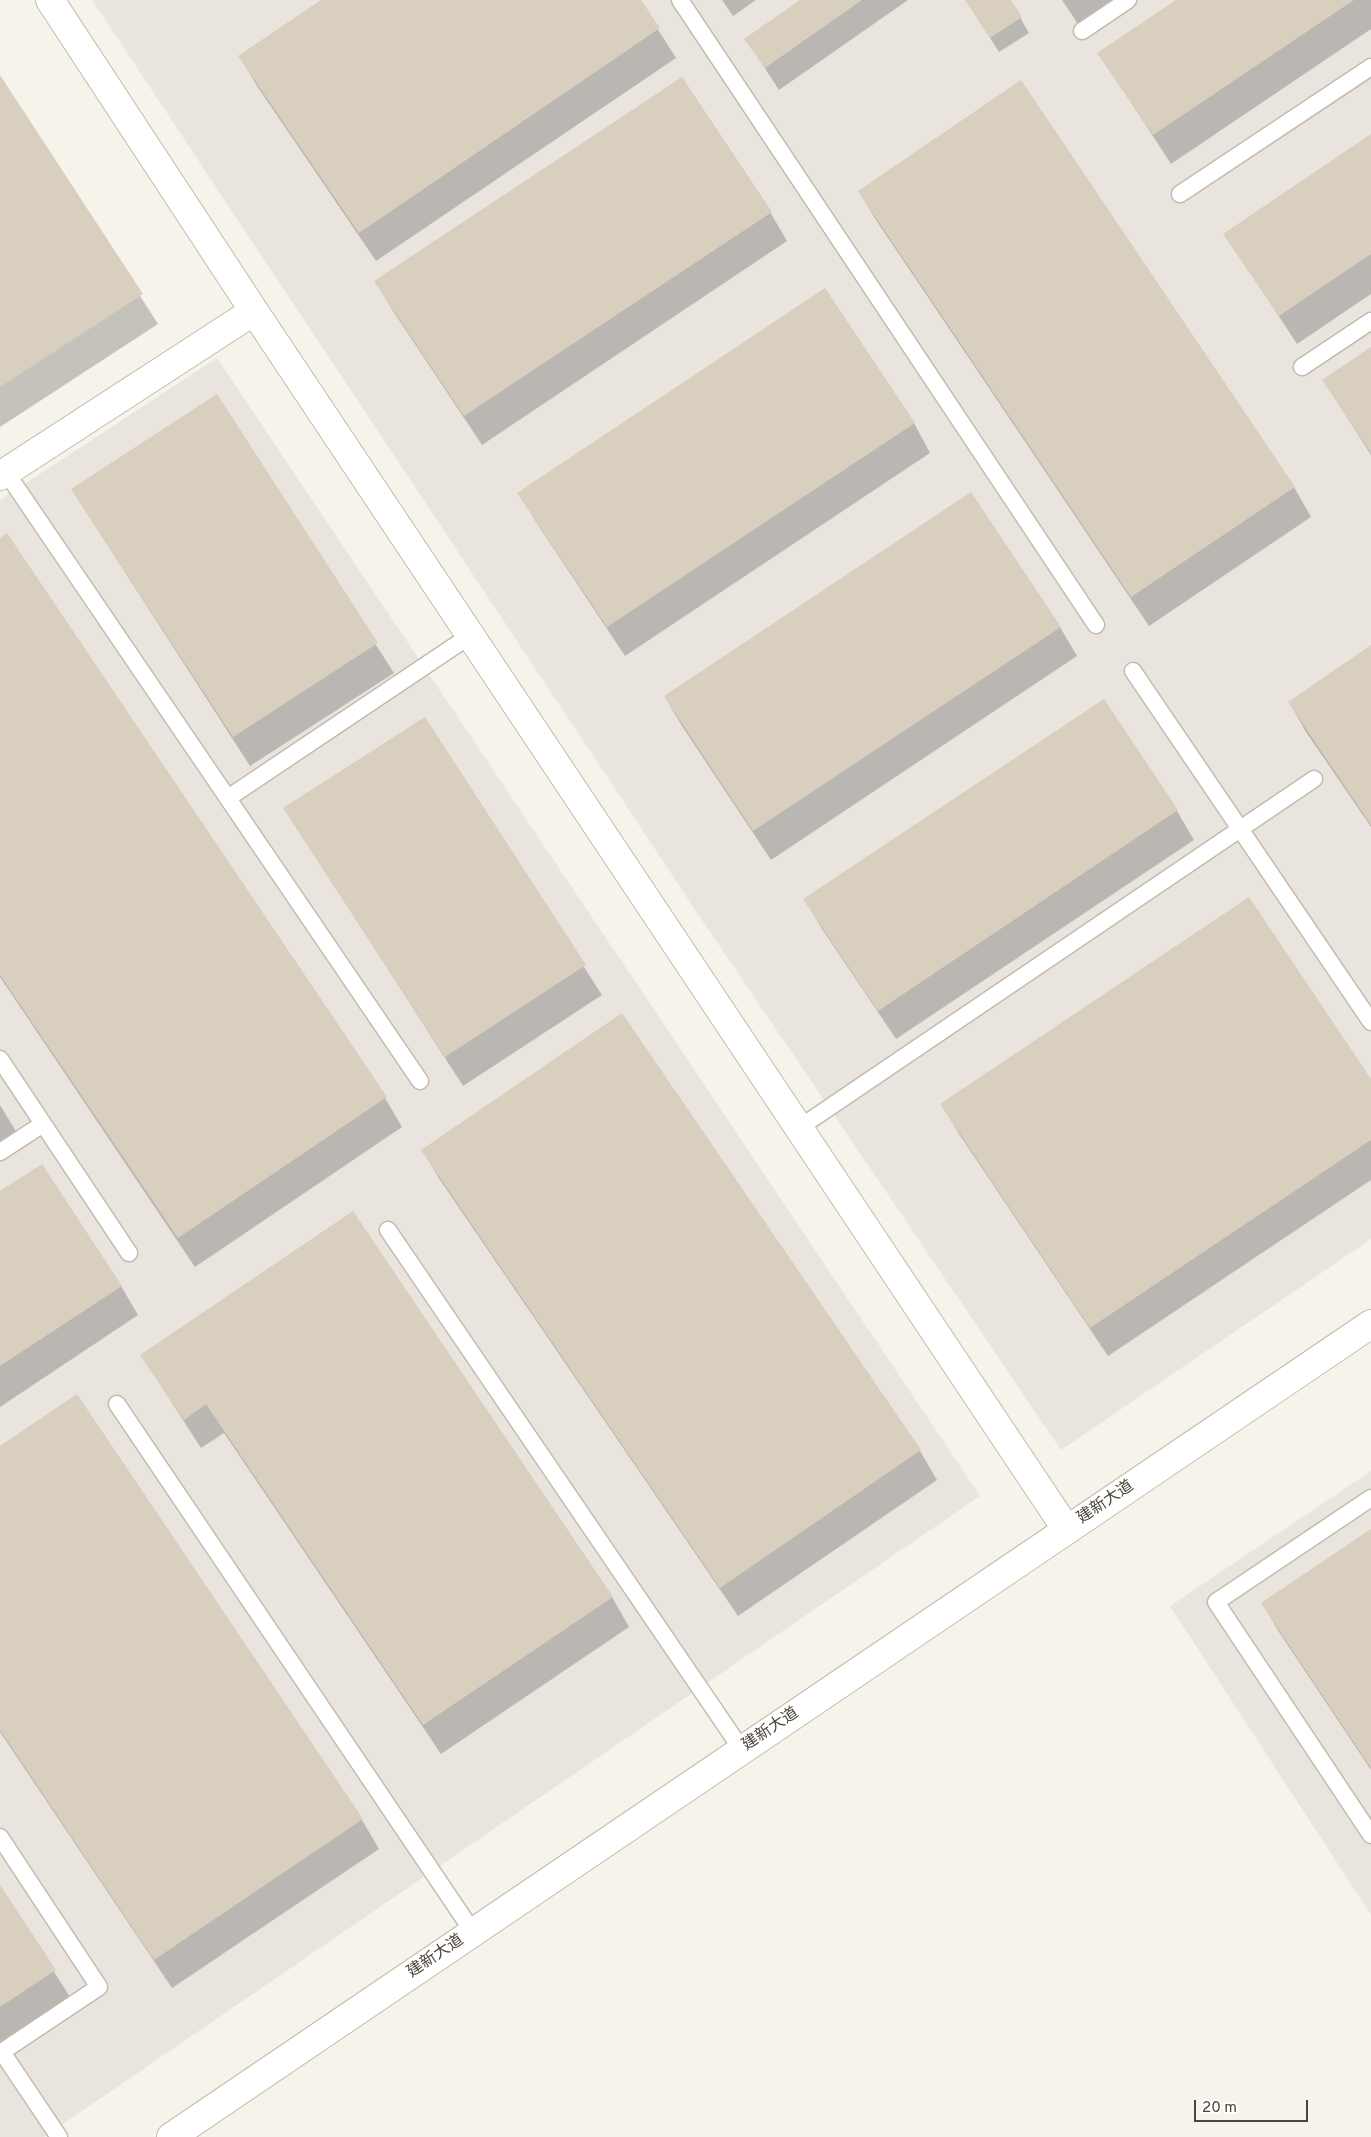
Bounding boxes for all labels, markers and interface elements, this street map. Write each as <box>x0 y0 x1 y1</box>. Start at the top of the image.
street label: 建新大道 <box>1074 1477 1138 1529</box>
street label: 建新大道 <box>739 1704 803 1756</box>
street label: 建新大道 <box>404 1931 468 1983</box>
scale bar <box>1196 2090 1310 2122</box>
text: 20 m <box>1202 2099 1237 2118</box>

